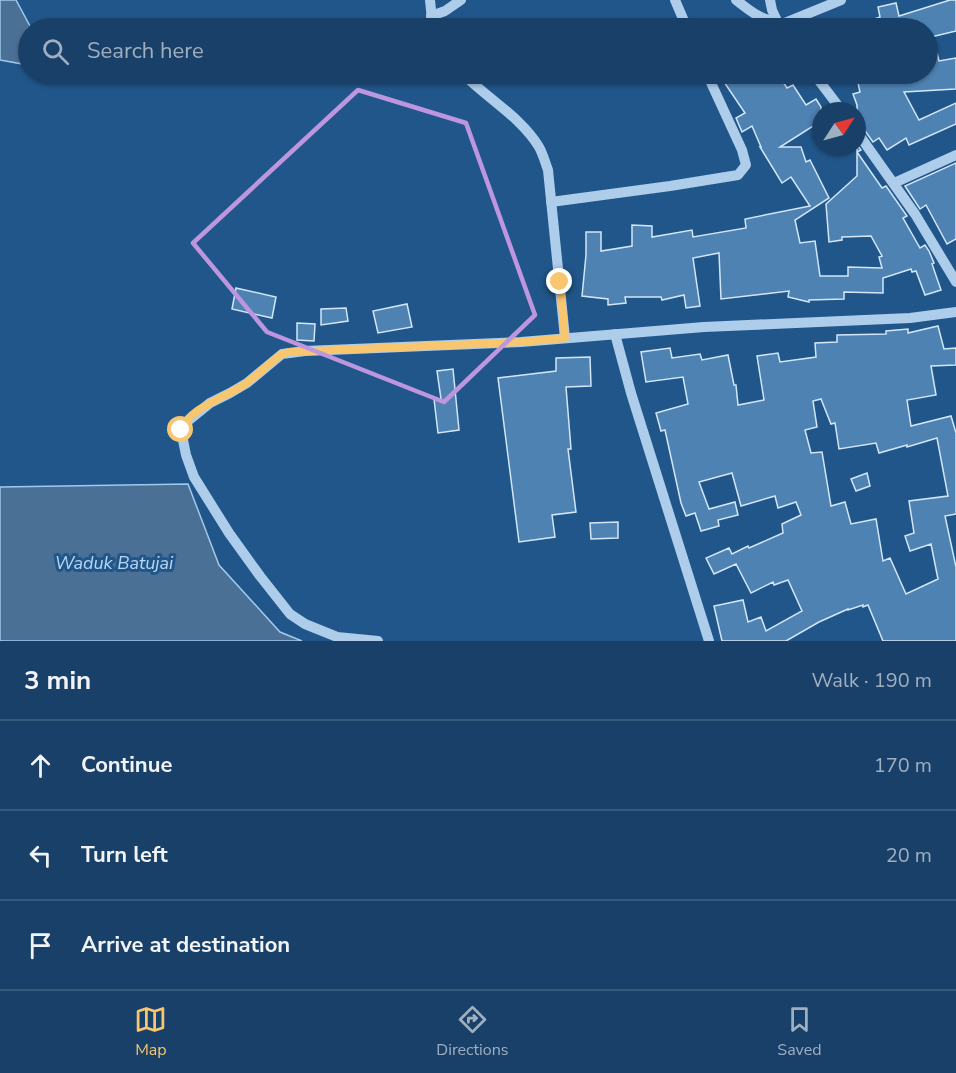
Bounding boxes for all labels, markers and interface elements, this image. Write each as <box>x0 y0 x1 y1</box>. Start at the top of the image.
search box <box>18 18 938 84</box>
icon: search <box>39 35 72 68</box>
text: Search here <box>87 36 204 66</box>
north arrow <box>812 102 866 156</box>
route end <box>546 268 572 294</box>
route start <box>167 416 193 442</box>
water label: Waduk Batujai <box>55 551 174 575</box>
text: 3 min <box>24 663 91 698</box>
text: Walk · 190 m <box>812 667 932 694</box>
icon: ahead <box>24 749 57 782</box>
text: Continue <box>81 750 172 780</box>
text: 170 m <box>874 752 932 779</box>
icon: left <box>24 839 57 872</box>
text: Turn left <box>81 840 168 870</box>
text: 20 m <box>886 842 932 869</box>
icon: arrive <box>24 929 57 962</box>
text: Arrive at destination <box>81 930 290 960</box>
tab: Map <box>134 1003 167 1061</box>
tab: Directions <box>436 1003 508 1061</box>
tab: Saved <box>777 1003 822 1061</box>

